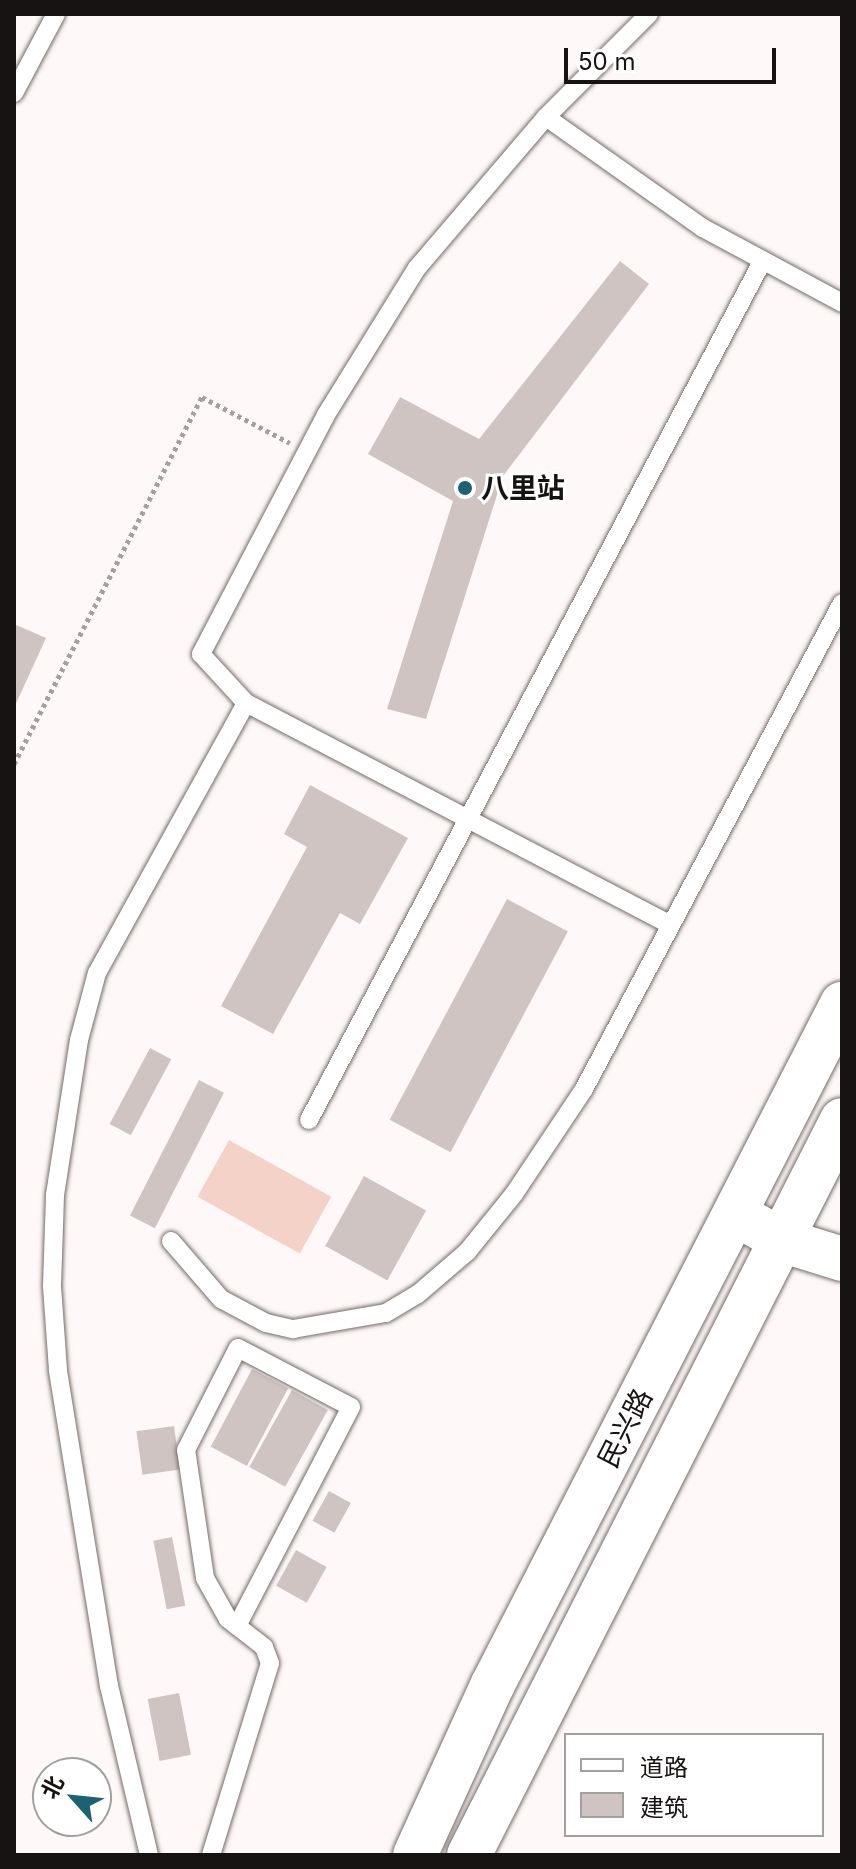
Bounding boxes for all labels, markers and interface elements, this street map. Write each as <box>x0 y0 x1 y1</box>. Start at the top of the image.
scale bar <box>568 32 780 82</box>
text: 50 m <box>578 47 636 76</box>
place label: 八里站 <box>481 471 565 505</box>
marker: 八里站 <box>456 479 474 497</box>
street label: 民兴路 <box>591 1383 659 1473</box>
legend <box>564 1733 824 1837</box>
text: 道路 <box>640 1753 688 1782</box>
north arrow <box>32 1757 112 1837</box>
text: 北 <box>36 1771 69 1803</box>
text: 建筑 <box>640 1793 688 1822</box>

